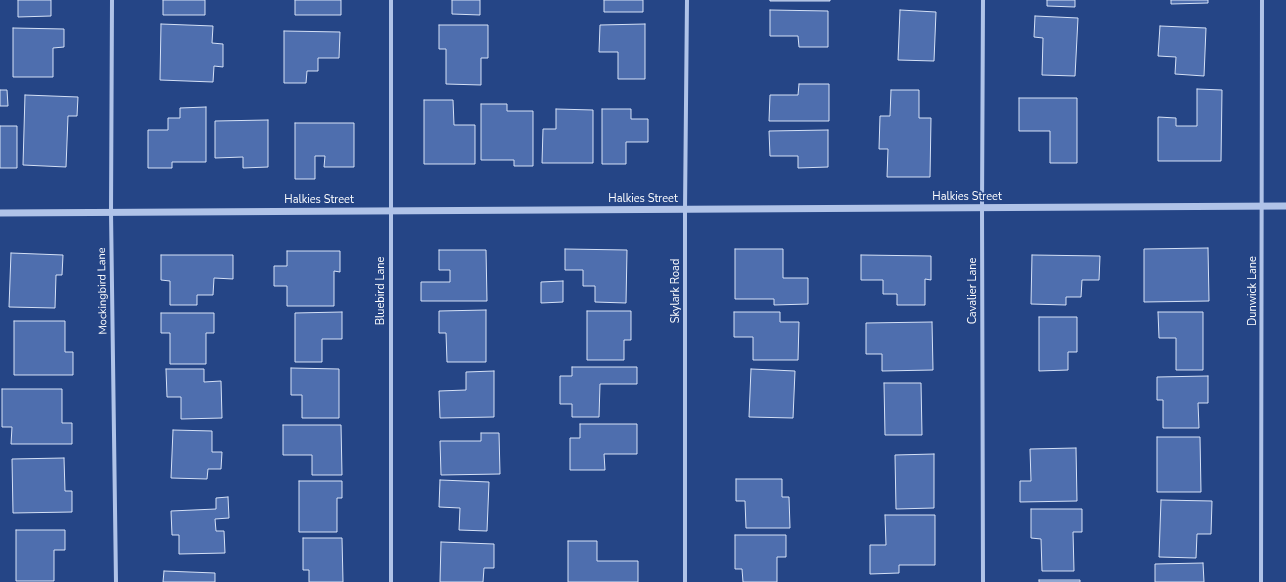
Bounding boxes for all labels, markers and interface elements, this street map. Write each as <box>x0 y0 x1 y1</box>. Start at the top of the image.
street label: Halkies Street <box>932 190 1002 204</box>
street label: Halkies Street <box>608 192 678 206</box>
street label: Halkies Street <box>284 193 354 207</box>
street label: Mockingbird Lane <box>96 247 110 335</box>
street label: Dunwick Lane <box>1246 256 1260 326</box>
street label: Bluebird Lane <box>374 257 388 325</box>
street label: Cavalier Lane <box>966 258 980 324</box>
street label: Skylark Road <box>669 259 683 323</box>

